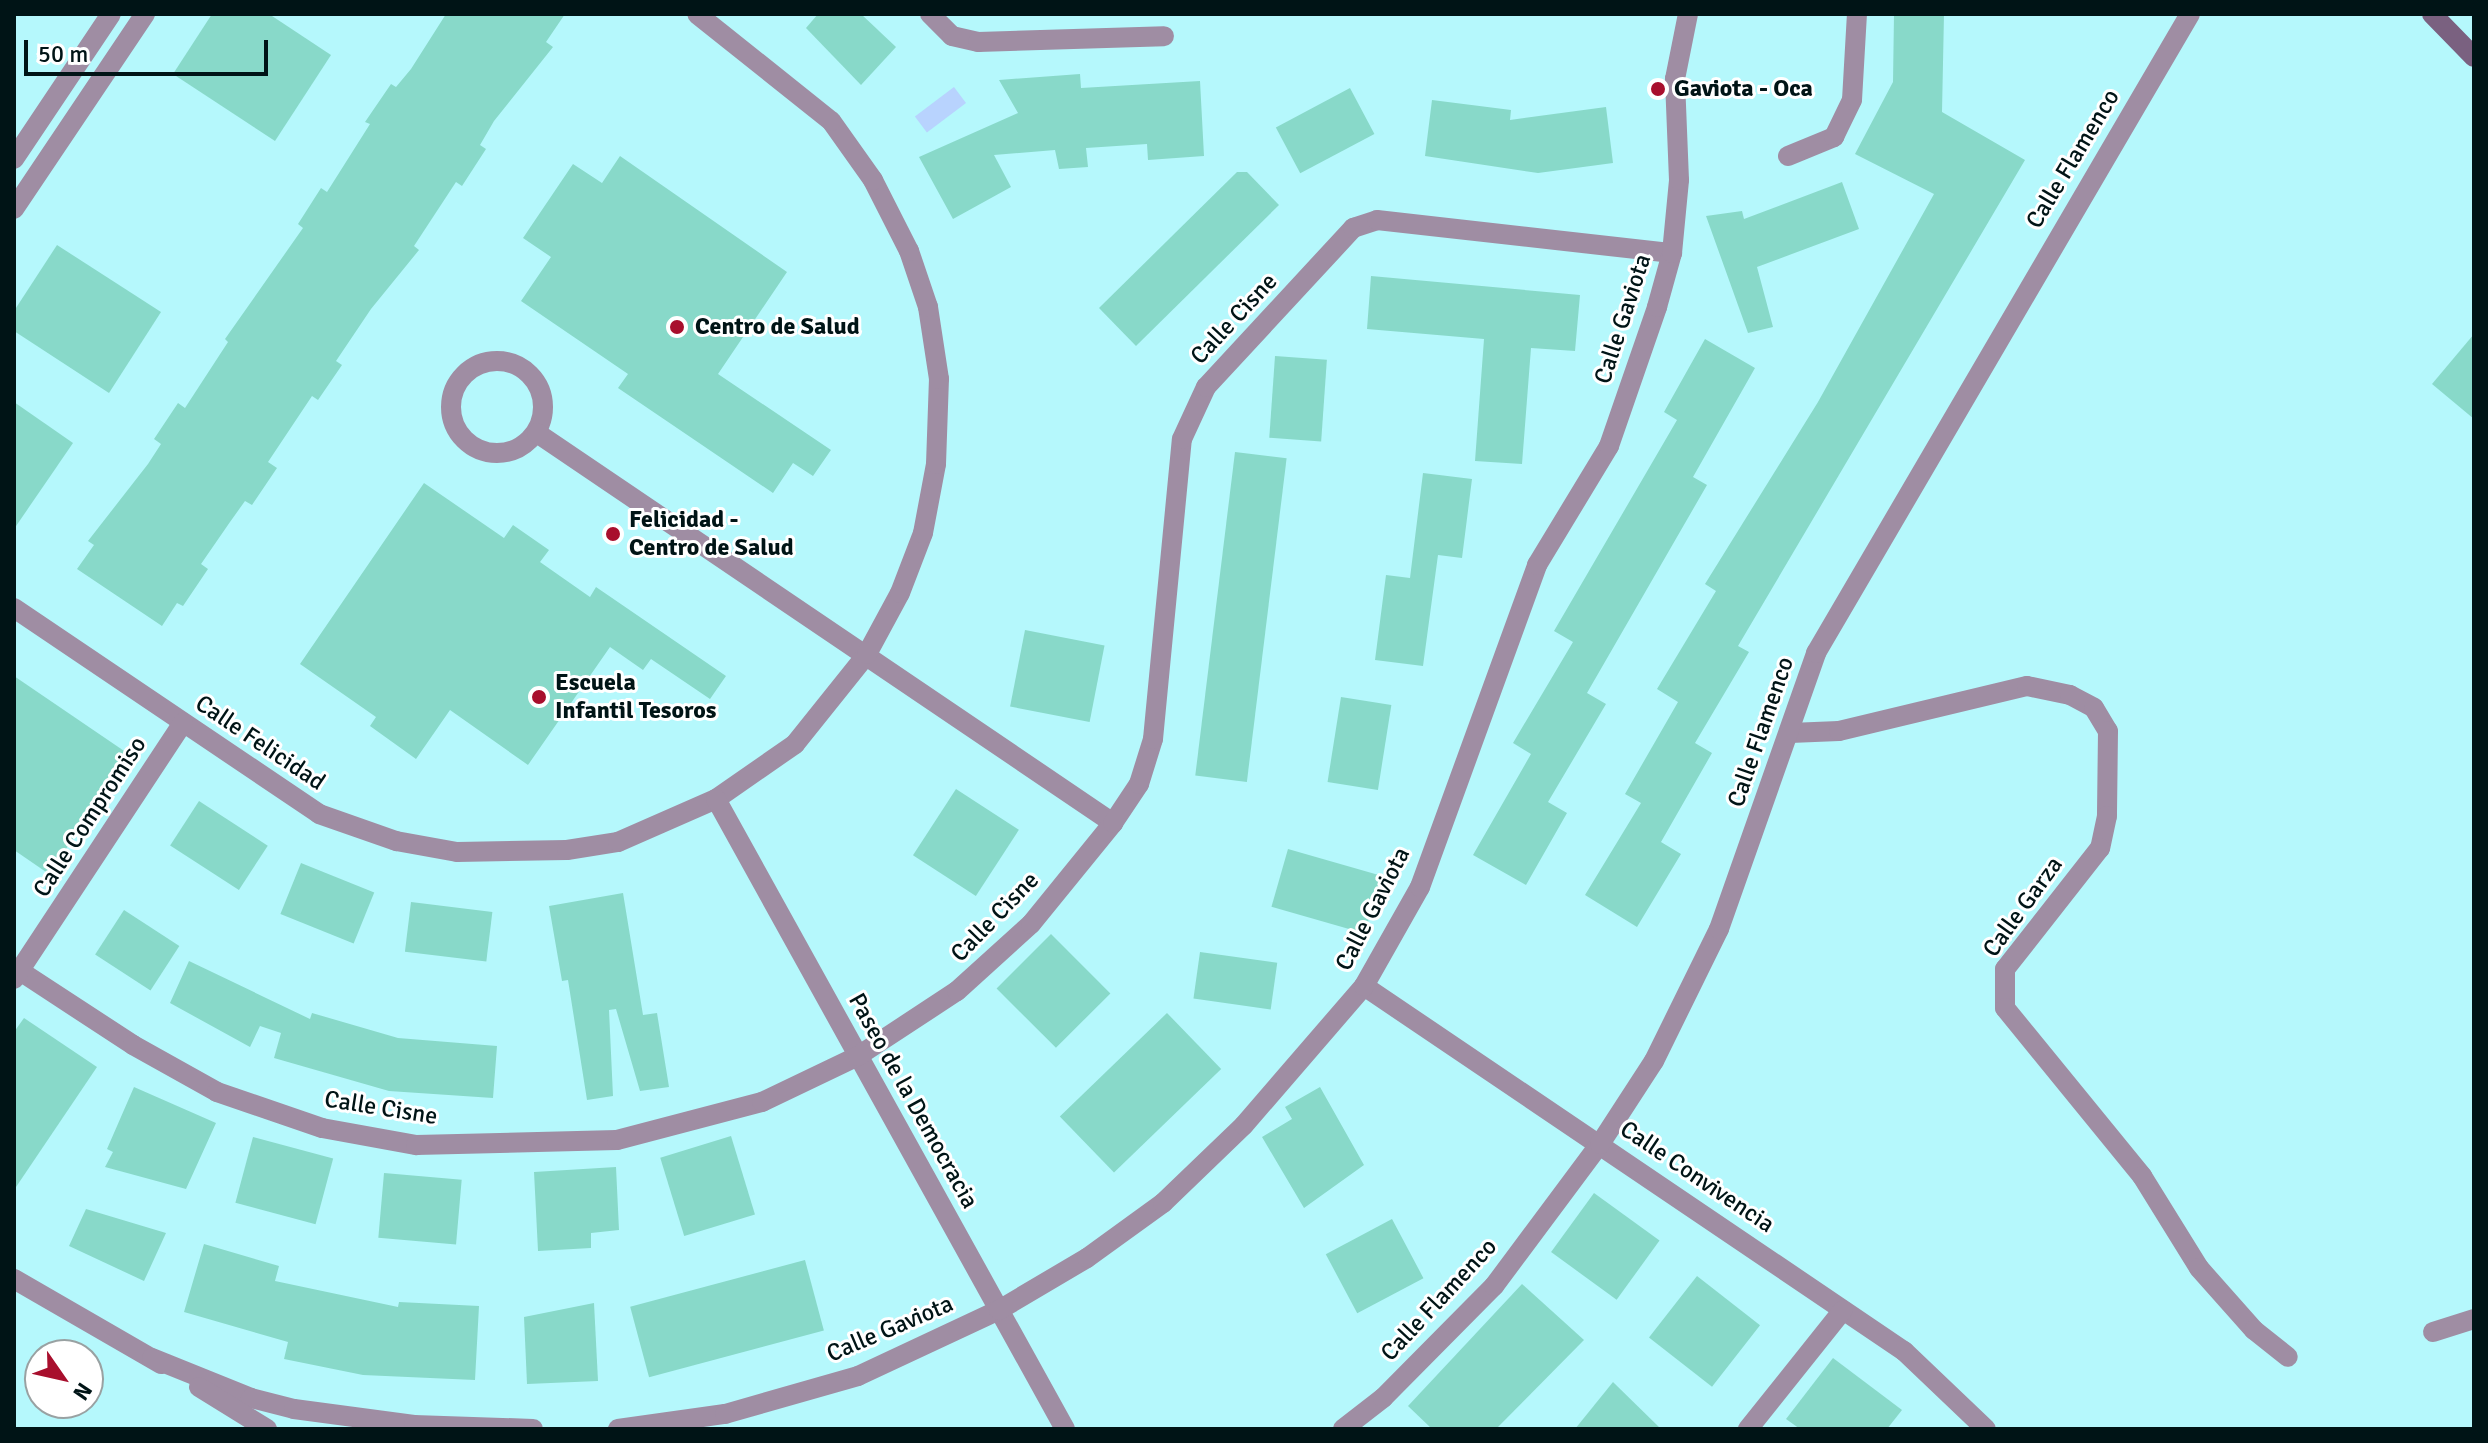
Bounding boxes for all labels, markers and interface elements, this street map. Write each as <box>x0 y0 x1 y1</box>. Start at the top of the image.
scale bar <box>28 24 272 74</box>
text: 50 m <box>38 39 88 69</box>
place label: Gaviota - Oca <box>1674 75 1813 103</box>
marker: Gaviota - Oca <box>1649 80 1667 98</box>
street label: Calle Flamenco <box>2020 84 2126 234</box>
street label: Calle Gaviota <box>1589 251 1657 387</box>
street label: Calle Cisne <box>1185 268 1283 370</box>
place label: Centro de Salud <box>695 313 860 341</box>
marker: Centro de Salud <box>666 316 688 338</box>
place label: Felicidad - Centro de Salud <box>629 506 794 562</box>
marker: Felicidad - Centro de Salud <box>604 525 622 543</box>
street label: Calle Flamenco <box>1722 653 1800 811</box>
place label: Escuela Infantil Tesoros <box>555 669 716 725</box>
marker: Escuela Infantil Tesoros <box>530 688 548 706</box>
street label: Calle Felicidad <box>190 689 330 797</box>
street label: Calle Compromiso <box>27 731 153 903</box>
street label: Calle Gaviota <box>1330 843 1416 975</box>
street label: Calle Garza <box>1977 851 2069 963</box>
street label: Calle Cisne <box>945 866 1045 968</box>
street label: Paseo de la Democracia <box>842 988 984 1214</box>
street label: Calle Cisne <box>322 1085 440 1131</box>
street label: Calle Convivencia <box>1614 1115 1780 1239</box>
street label: Calle Flamenco <box>1375 1233 1503 1367</box>
street label: Calle Gaviota <box>822 1289 958 1369</box>
north arrow <box>24 1339 104 1419</box>
text: N <box>67 1378 98 1405</box>

